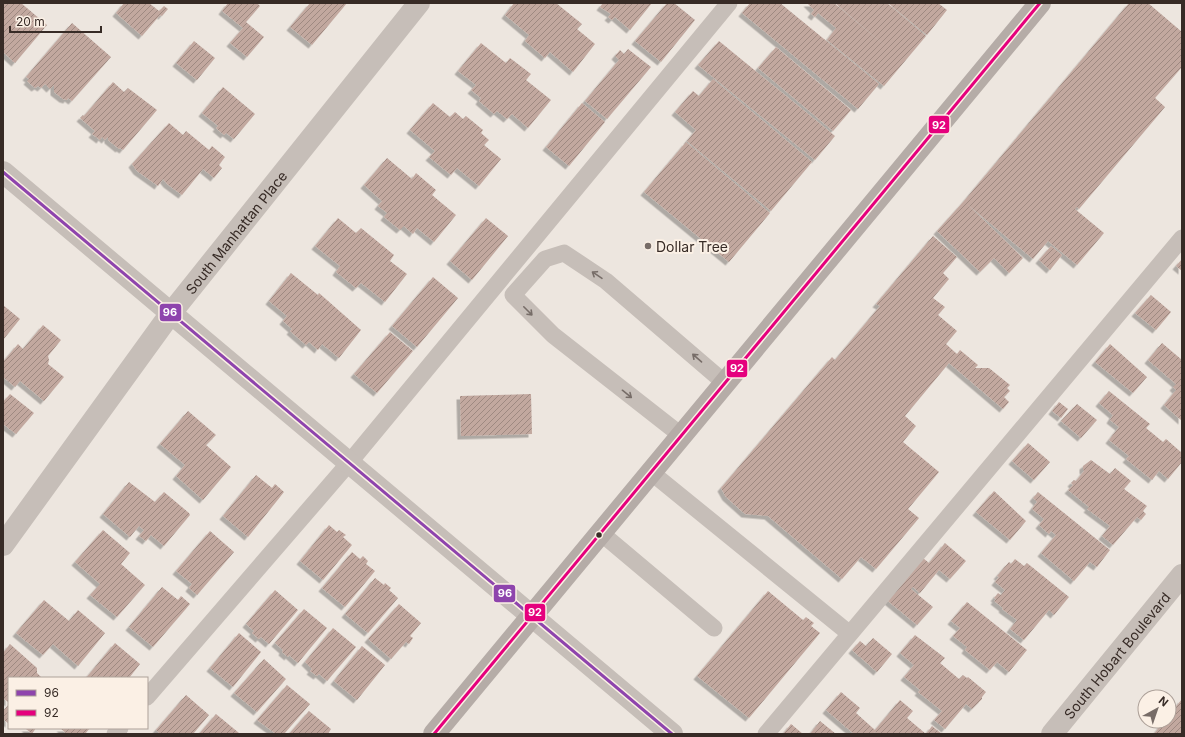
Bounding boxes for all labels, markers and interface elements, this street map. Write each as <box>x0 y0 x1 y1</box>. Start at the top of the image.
scale bar <box>10 8 101 34</box>
text: 20 m <box>16 14 45 29</box>
line badge: 92 <box>928 115 950 134</box>
text: 92 <box>932 118 946 132</box>
street label: South Manhattan Place <box>181 167 290 297</box>
place label: Dollar Tree <box>656 238 728 255</box>
marker: Dollar Tree <box>643 241 653 251</box>
one-way arrow <box>592 271 603 279</box>
line badge: 96 <box>159 303 182 322</box>
text: 96 <box>163 305 177 319</box>
one-way arrow <box>523 306 533 315</box>
one-way arrow <box>691 354 702 363</box>
line badge: 92 <box>726 359 748 378</box>
text: 92 <box>730 361 744 375</box>
one-way arrow <box>622 390 633 399</box>
unlabelled marker <box>594 530 604 540</box>
line badge: 96 <box>493 584 516 603</box>
text: 96 <box>498 586 512 600</box>
street label: South Hobart Boulevard <box>1060 588 1173 722</box>
line badge: 92 <box>524 603 546 622</box>
text: 92 <box>528 605 542 619</box>
legend <box>8 677 148 729</box>
text: 96 <box>44 685 59 700</box>
north arrow <box>1137 689 1177 729</box>
text: N <box>1156 693 1171 709</box>
text: 92 <box>44 705 59 720</box>

